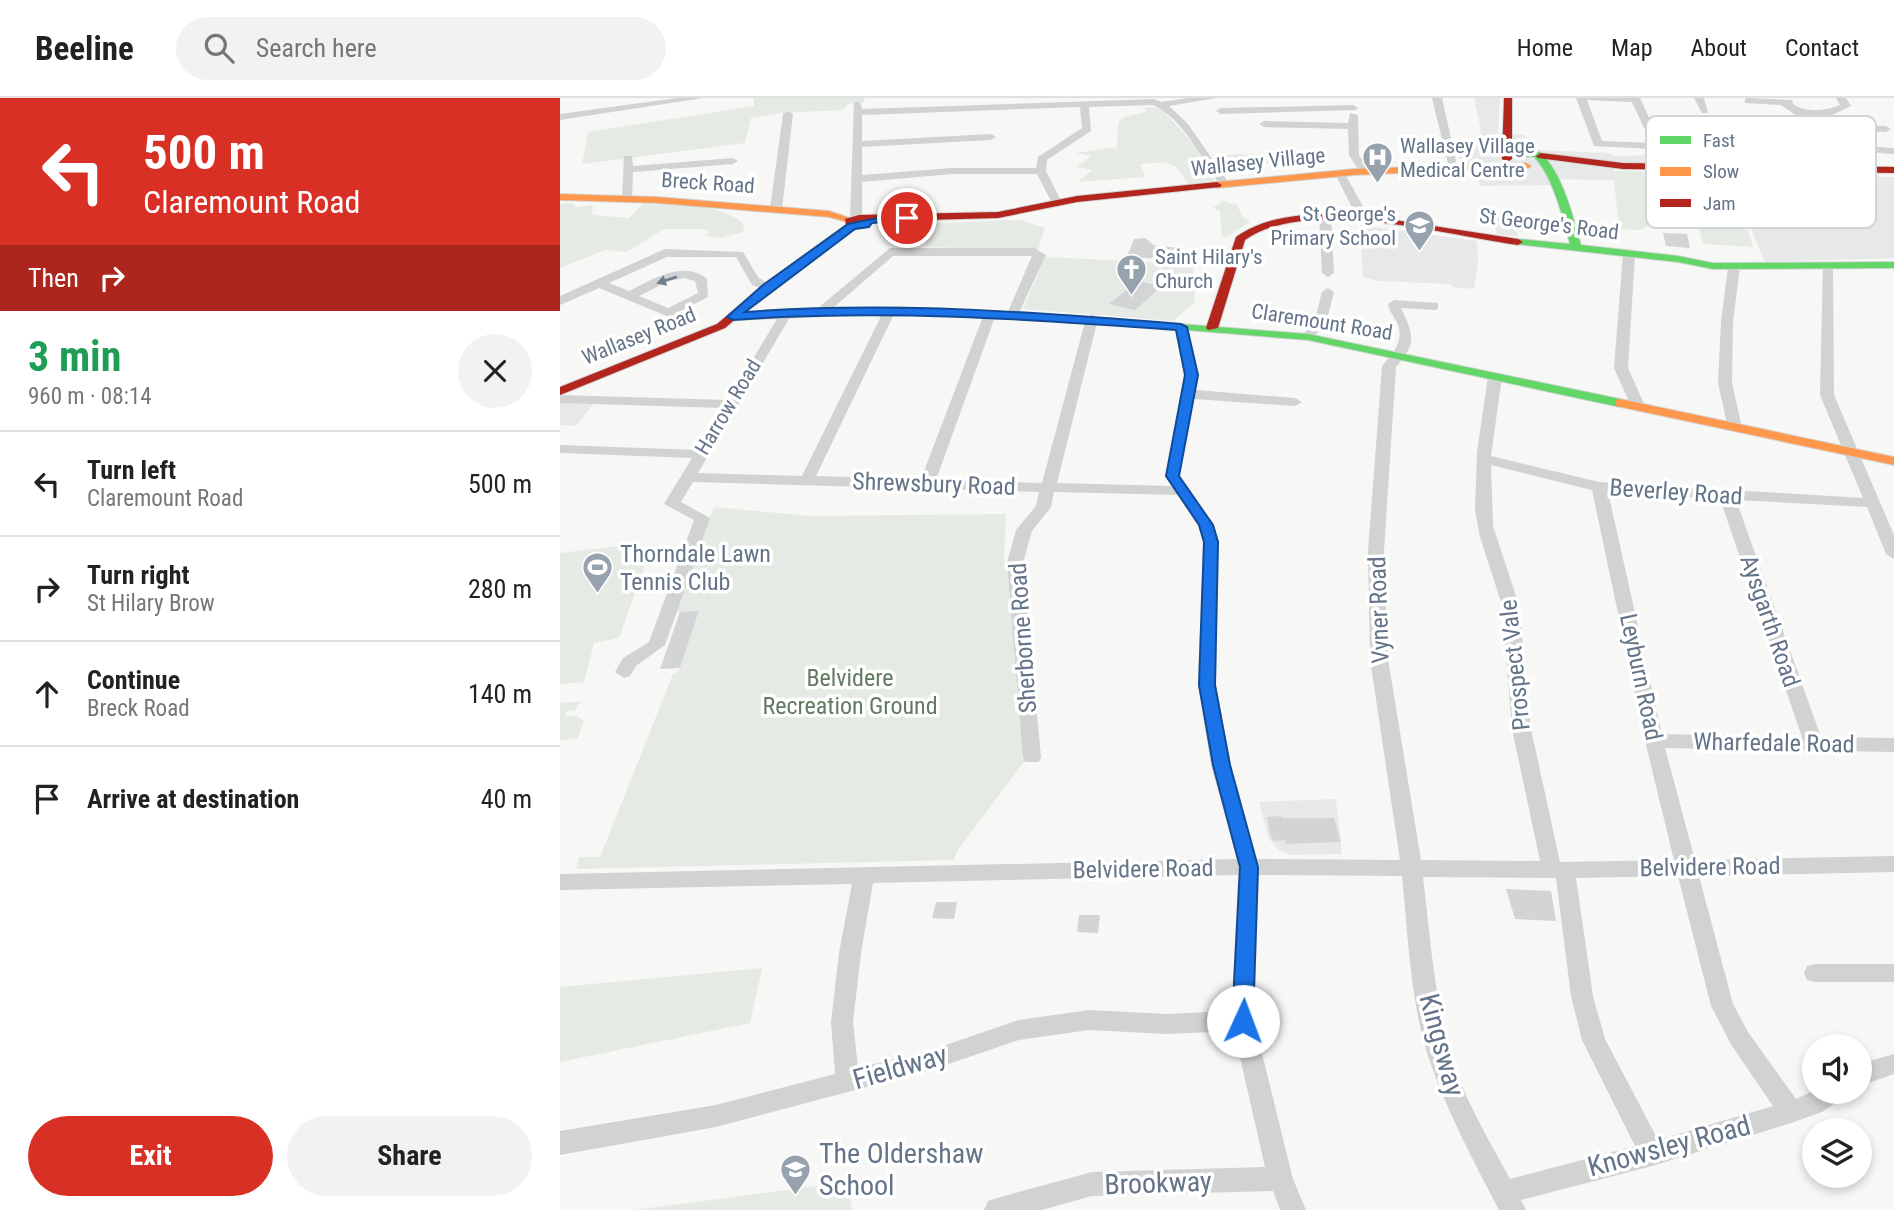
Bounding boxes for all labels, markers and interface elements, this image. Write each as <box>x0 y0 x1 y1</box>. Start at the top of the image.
search box <box>176 17 666 80</box>
text: Beeline <box>35 29 134 68</box>
icon: search <box>200 29 238 67</box>
text: Search here <box>256 33 377 63</box>
text: Home <box>1517 34 1573 62</box>
text: Map <box>1611 34 1653 62</box>
text: About <box>1691 34 1747 62</box>
text: Contact <box>1785 34 1859 62</box>
legend <box>1646 116 1876 228</box>
text: 500 m <box>143 124 265 181</box>
icon: left <box>28 126 119 217</box>
text: Fast <box>1703 129 1735 152</box>
place label: Wallasey Village Medical Centre <box>1400 134 1535 182</box>
hospital icon: Wallasey Village Medical Centre <box>1360 141 1394 185</box>
street label: Wallasey Village <box>1190 143 1326 181</box>
text: Slow <box>1703 160 1739 183</box>
street label: Breck Road <box>660 168 756 198</box>
text: Claremount Road <box>143 183 360 221</box>
pin <box>877 188 937 248</box>
text: Jam <box>1703 192 1736 215</box>
icon: arrive <box>888 199 926 237</box>
place label: St George's Primary School <box>1270 202 1396 250</box>
street label: St George's Road <box>1478 204 1620 244</box>
school or university icon: St George's Primary School <box>1402 209 1436 253</box>
place label: Saint Hilary's Church <box>1155 245 1263 293</box>
church icon: Saint Hilary's Church <box>1115 252 1149 296</box>
icon: right <box>93 259 131 297</box>
text: Then <box>28 263 79 293</box>
one-way arrow <box>656 275 677 285</box>
street label: Claremount Road <box>1250 299 1394 345</box>
street label: Wallasey Road <box>579 302 699 370</box>
text: 3 min <box>28 332 121 381</box>
button: close <box>458 334 532 408</box>
street label: Harrow Road <box>690 355 766 459</box>
text: 960 m · 08:14 <box>28 383 152 410</box>
text: Turn left <box>87 455 176 485</box>
icon: left <box>28 465 66 503</box>
street label: Shrewsbury Road <box>852 467 1016 501</box>
text: 500 m <box>468 469 532 499</box>
street label: Beverley Road <box>1609 473 1743 511</box>
text: Claremount Road <box>87 485 243 512</box>
place label: Thorndale Lawn Tennis Club <box>620 540 771 596</box>
sports icon: Thorndale Lawn Tennis Club <box>580 551 614 595</box>
street label: Aysgarth Road <box>1734 551 1806 691</box>
street label: Vyner Road <box>1363 556 1395 664</box>
text: Turn right <box>87 560 189 590</box>
street label: Sherborne Road <box>1004 562 1042 714</box>
icon: right <box>28 570 66 608</box>
text: 280 m <box>468 574 532 604</box>
text: St Hilary Brow <box>87 590 215 617</box>
street label: Prospect Vale <box>1494 598 1536 732</box>
street label: Leyburn Road <box>1614 611 1668 743</box>
park label: Belvidere Recreation Ground <box>762 664 938 720</box>
text: Continue <box>87 665 180 695</box>
icon: ahead <box>28 675 66 713</box>
text: 140 m <box>468 679 532 709</box>
text: Breck Road <box>87 695 190 722</box>
street label: Wharfedale Road <box>1693 728 1855 758</box>
icon: arrive <box>28 780 66 818</box>
text: Arrive at destination <box>87 784 299 814</box>
text: 40 m <box>481 784 532 814</box>
street label: Belvidere Road <box>1639 852 1781 882</box>
street label: Belvidere Road <box>1072 854 1214 884</box>
position arrow <box>1206 984 1280 1058</box>
street label: Kingsway <box>1412 990 1472 1100</box>
map controls <box>1802 1034 1872 1188</box>
button: sound <box>1802 1034 1872 1104</box>
street label: Fieldway <box>849 1038 951 1096</box>
street label: Knowsley Road <box>1584 1108 1754 1184</box>
button: Exit <box>28 1116 273 1196</box>
button: Share <box>287 1116 532 1196</box>
button: layers <box>1802 1118 1872 1188</box>
place label: The Oldershaw School <box>819 1137 983 1202</box>
school or university icon: The Oldershaw School <box>779 1152 813 1196</box>
street label: Brookway <box>1104 1165 1213 1201</box>

